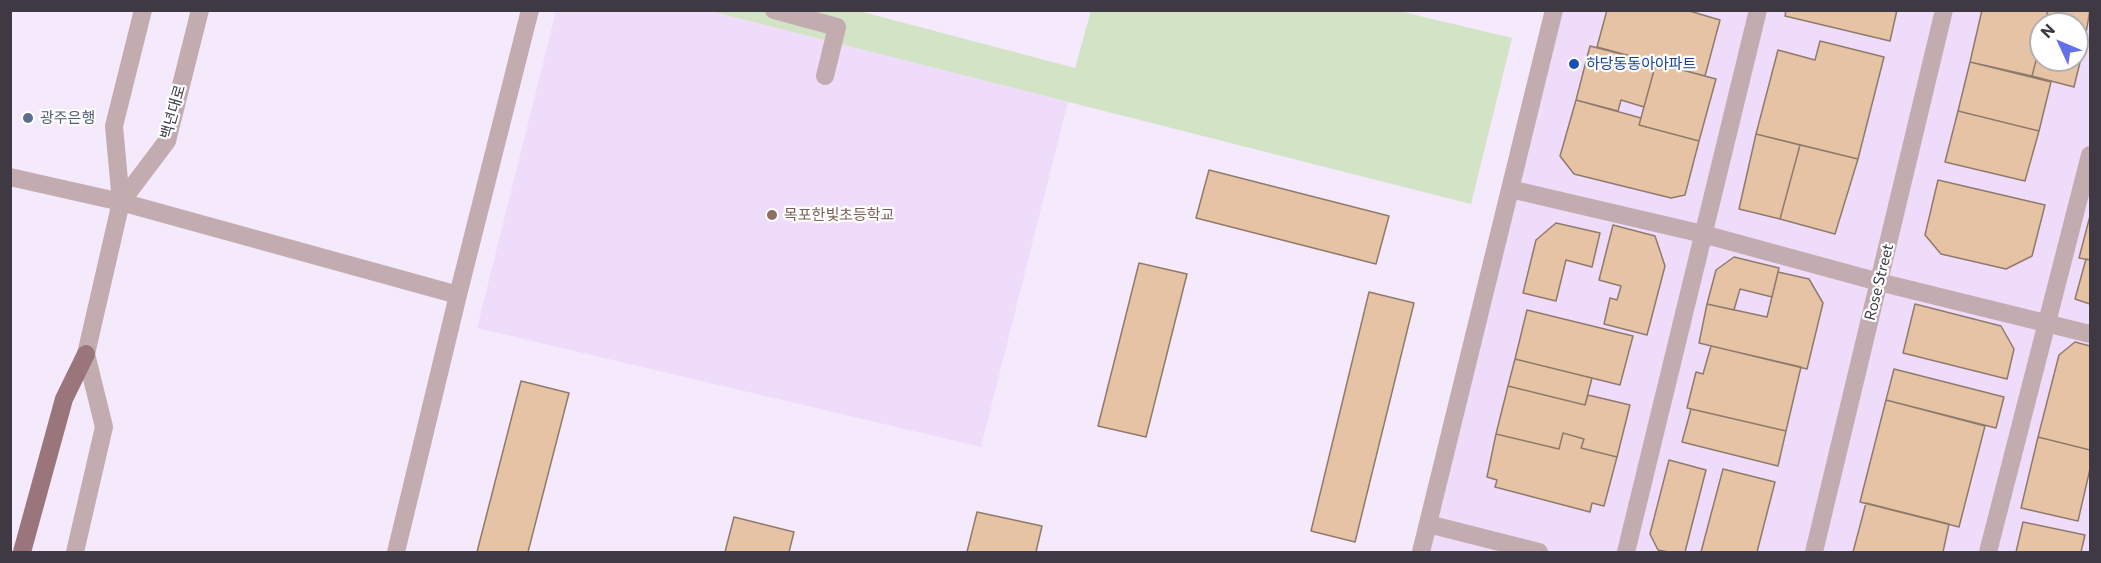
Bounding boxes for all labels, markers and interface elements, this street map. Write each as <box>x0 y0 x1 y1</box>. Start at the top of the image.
north arrow <box>2029 12 2089 72</box>
text: N <box>2036 20 2058 41</box>
place label: 하당동동아아파트 <box>1586 55 1696 73</box>
marker: 하당동동아아파트 <box>1567 57 1581 71</box>
street label: 백년대로 <box>157 83 189 141</box>
place label: 광주은행 <box>40 109 95 127</box>
marker: 광주은행 <box>21 111 35 125</box>
place label: 목포한빛초등학교 <box>784 206 894 224</box>
marker: 목포한빛초등학교 <box>765 208 779 222</box>
street label: Rose Street <box>1861 242 1897 322</box>

